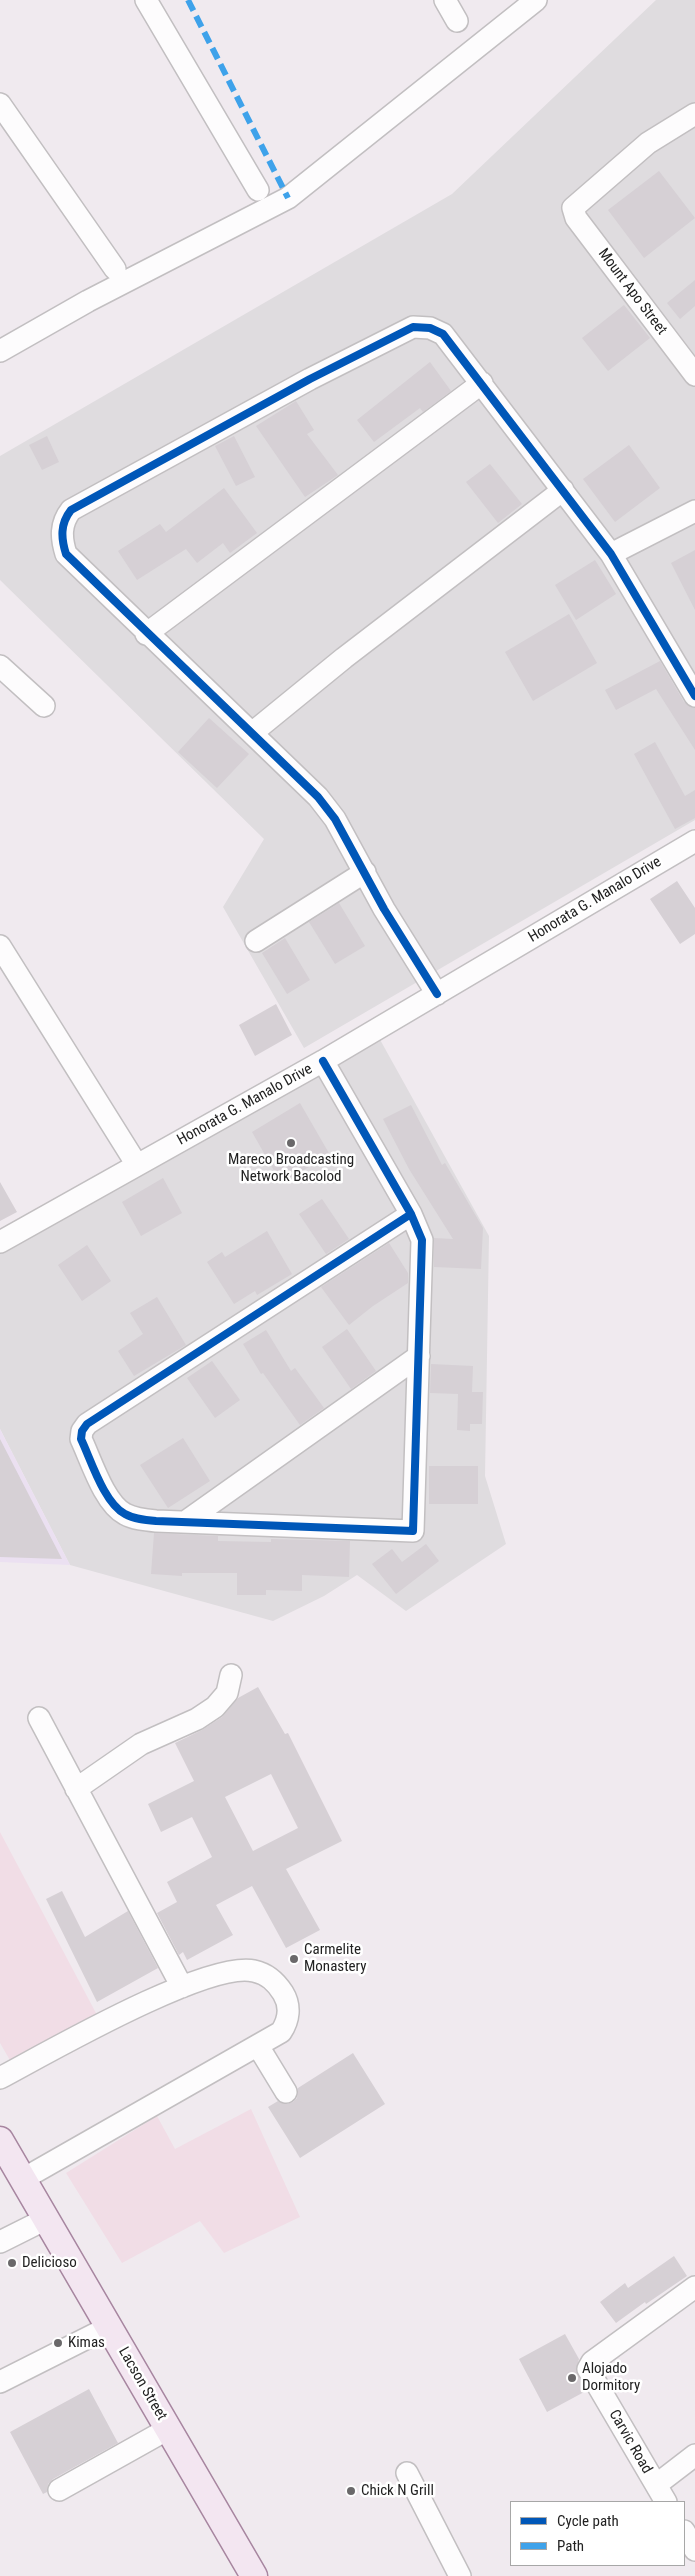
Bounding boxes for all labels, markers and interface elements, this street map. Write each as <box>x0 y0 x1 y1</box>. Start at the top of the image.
street label: Mount Apo Street <box>594 245 670 339</box>
street label: Honorata G. Manalo Drive <box>525 853 665 947</box>
street label: Honorata G. Manalo Drive <box>174 1060 316 1150</box>
marker: Mareco Broadcasting Network Bacolod <box>285 1137 297 1149</box>
place label: Mareco Broadcasting Network Bacolod <box>228 1151 354 1186</box>
place label: Carmelite Monastery <box>304 1941 367 1976</box>
marker: Carmelite Monastery <box>288 1953 300 1965</box>
place label: Delicioso <box>22 2254 77 2272</box>
marker: Delicioso <box>6 2257 18 2269</box>
place label: Kimas <box>68 2334 105 2352</box>
marker: Kimas <box>52 2337 64 2349</box>
street label: Lacson Street <box>114 2344 170 2424</box>
place label: Alojado Dormitory <box>582 2360 640 2395</box>
marker: Alojado Dormitory <box>566 2372 578 2384</box>
street label: Carvic Road <box>605 2407 655 2477</box>
place label: Chick N Grill <box>361 2482 434 2500</box>
marker: Chick N Grill <box>345 2485 357 2497</box>
legend <box>510 2501 685 2566</box>
text: Cycle path <box>557 2512 619 2530</box>
text: Path <box>557 2537 584 2555</box>

